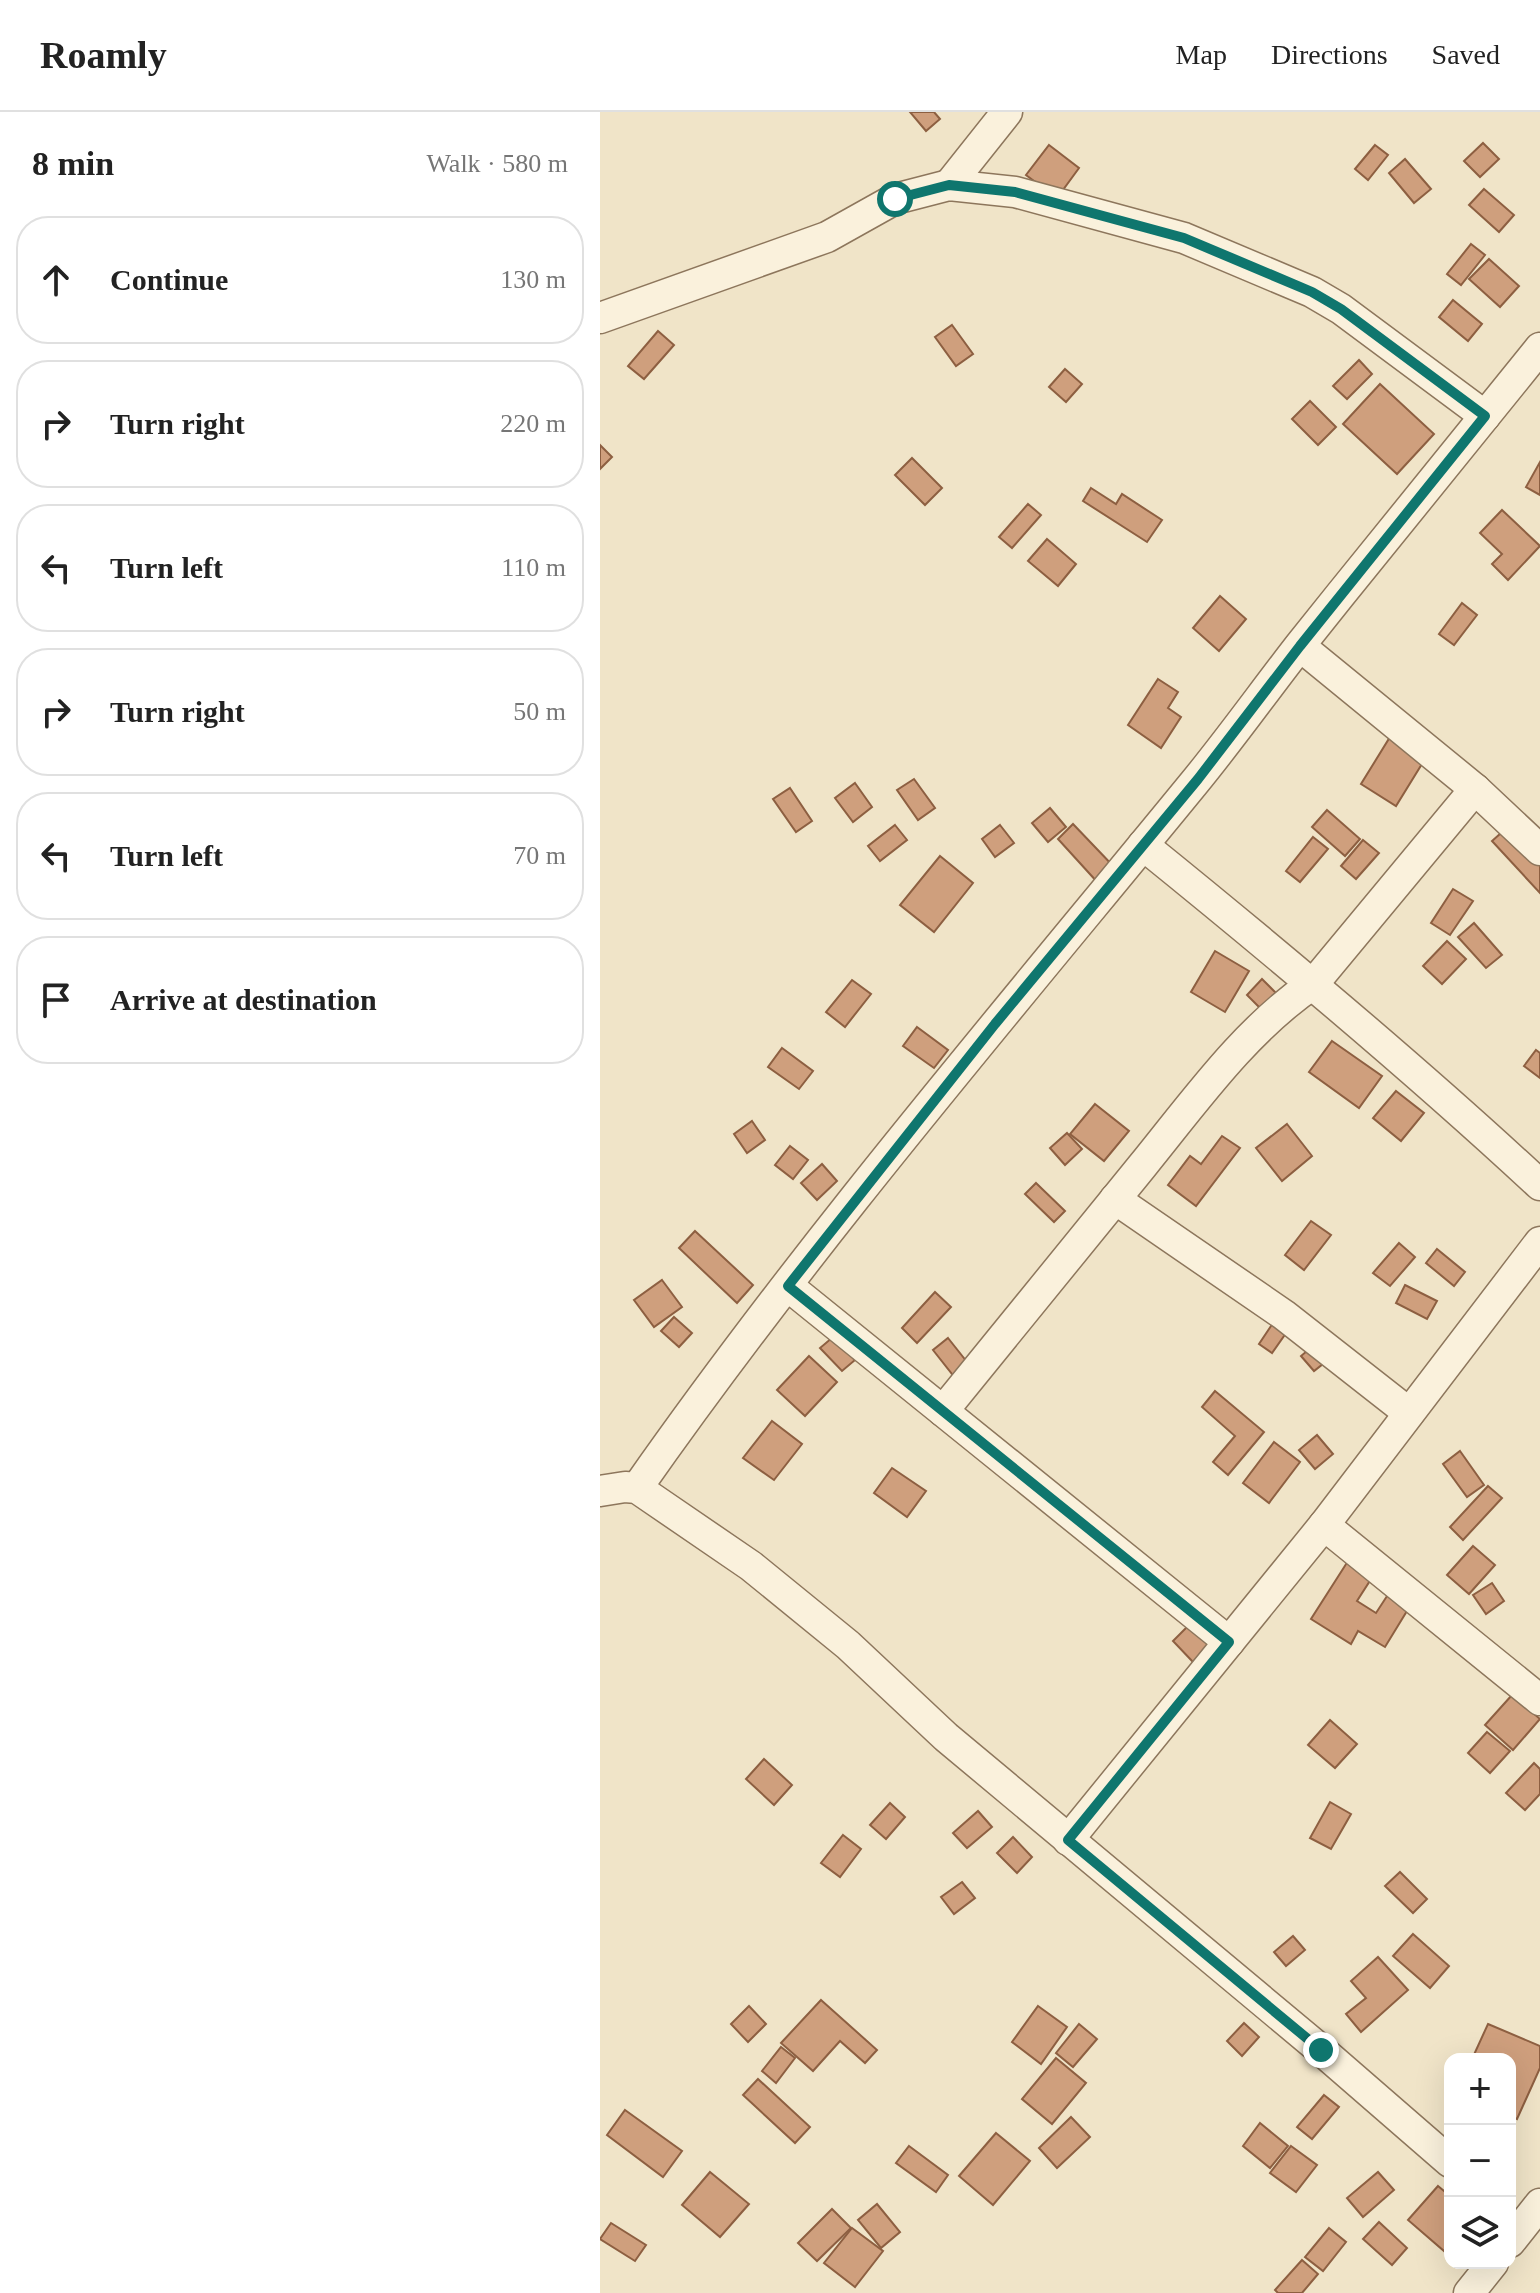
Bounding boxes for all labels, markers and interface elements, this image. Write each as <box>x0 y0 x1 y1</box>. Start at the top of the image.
text: Roamly <box>40 34 167 76</box>
text: Map <box>1176 39 1227 70</box>
text: Directions <box>1271 39 1388 70</box>
text: Saved <box>1432 39 1500 70</box>
text: 8 min <box>32 145 114 182</box>
text: Walk · 580 m <box>426 149 568 178</box>
route start <box>877 181 913 217</box>
icon: ahead <box>34 258 78 302</box>
text: Continue <box>110 263 228 296</box>
text: 130 m <box>500 265 566 294</box>
icon: right <box>34 402 78 446</box>
text: Turn right <box>110 407 245 440</box>
text: 220 m <box>500 409 566 438</box>
icon: left <box>34 546 78 590</box>
text: Turn left <box>110 551 223 584</box>
text: 110 m <box>501 553 566 582</box>
icon: right <box>34 690 78 734</box>
text: Turn right <box>110 695 245 728</box>
text: 50 m <box>513 697 566 726</box>
icon: left <box>34 834 78 878</box>
text: Turn left <box>110 839 223 872</box>
text: 70 m <box>513 841 566 870</box>
icon: arrive <box>34 978 78 1022</box>
text: Arrive at destination <box>110 983 377 1016</box>
route end <box>1303 2032 1339 2068</box>
map controls <box>1444 2053 1516 2269</box>
button: + <box>1444 2053 1516 2125</box>
button: − <box>1444 2125 1516 2197</box>
button: layers <box>1444 2197 1516 2269</box>

